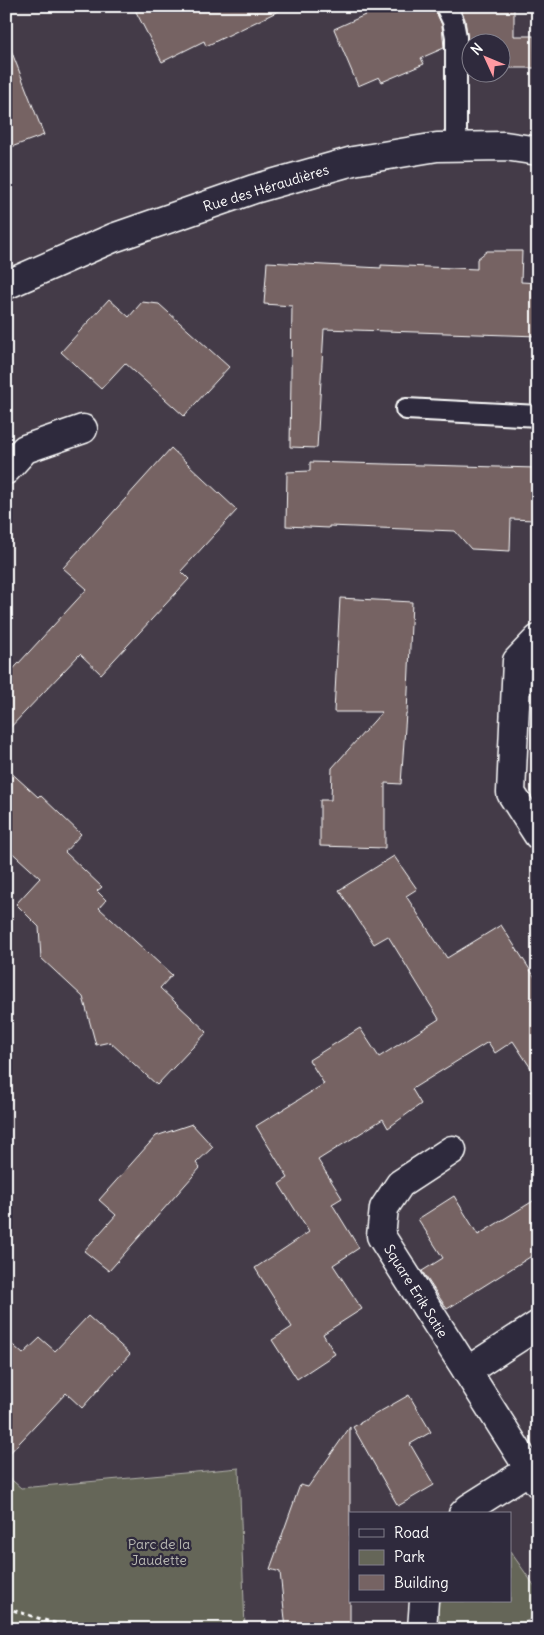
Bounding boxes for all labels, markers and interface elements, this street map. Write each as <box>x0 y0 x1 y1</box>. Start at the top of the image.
north arrow <box>462 32 512 82</box>
text: N <box>467 39 486 59</box>
street label: Rue des Héraudières <box>201 160 331 216</box>
street label: Square Erik Satie <box>380 1241 452 1341</box>
legend <box>349 1512 512 1602</box>
text: Road <box>394 1523 429 1542</box>
park label: Parc de la Jaudette <box>128 1535 190 1569</box>
text: Park <box>394 1547 425 1566</box>
text: Building <box>394 1573 449 1592</box>

